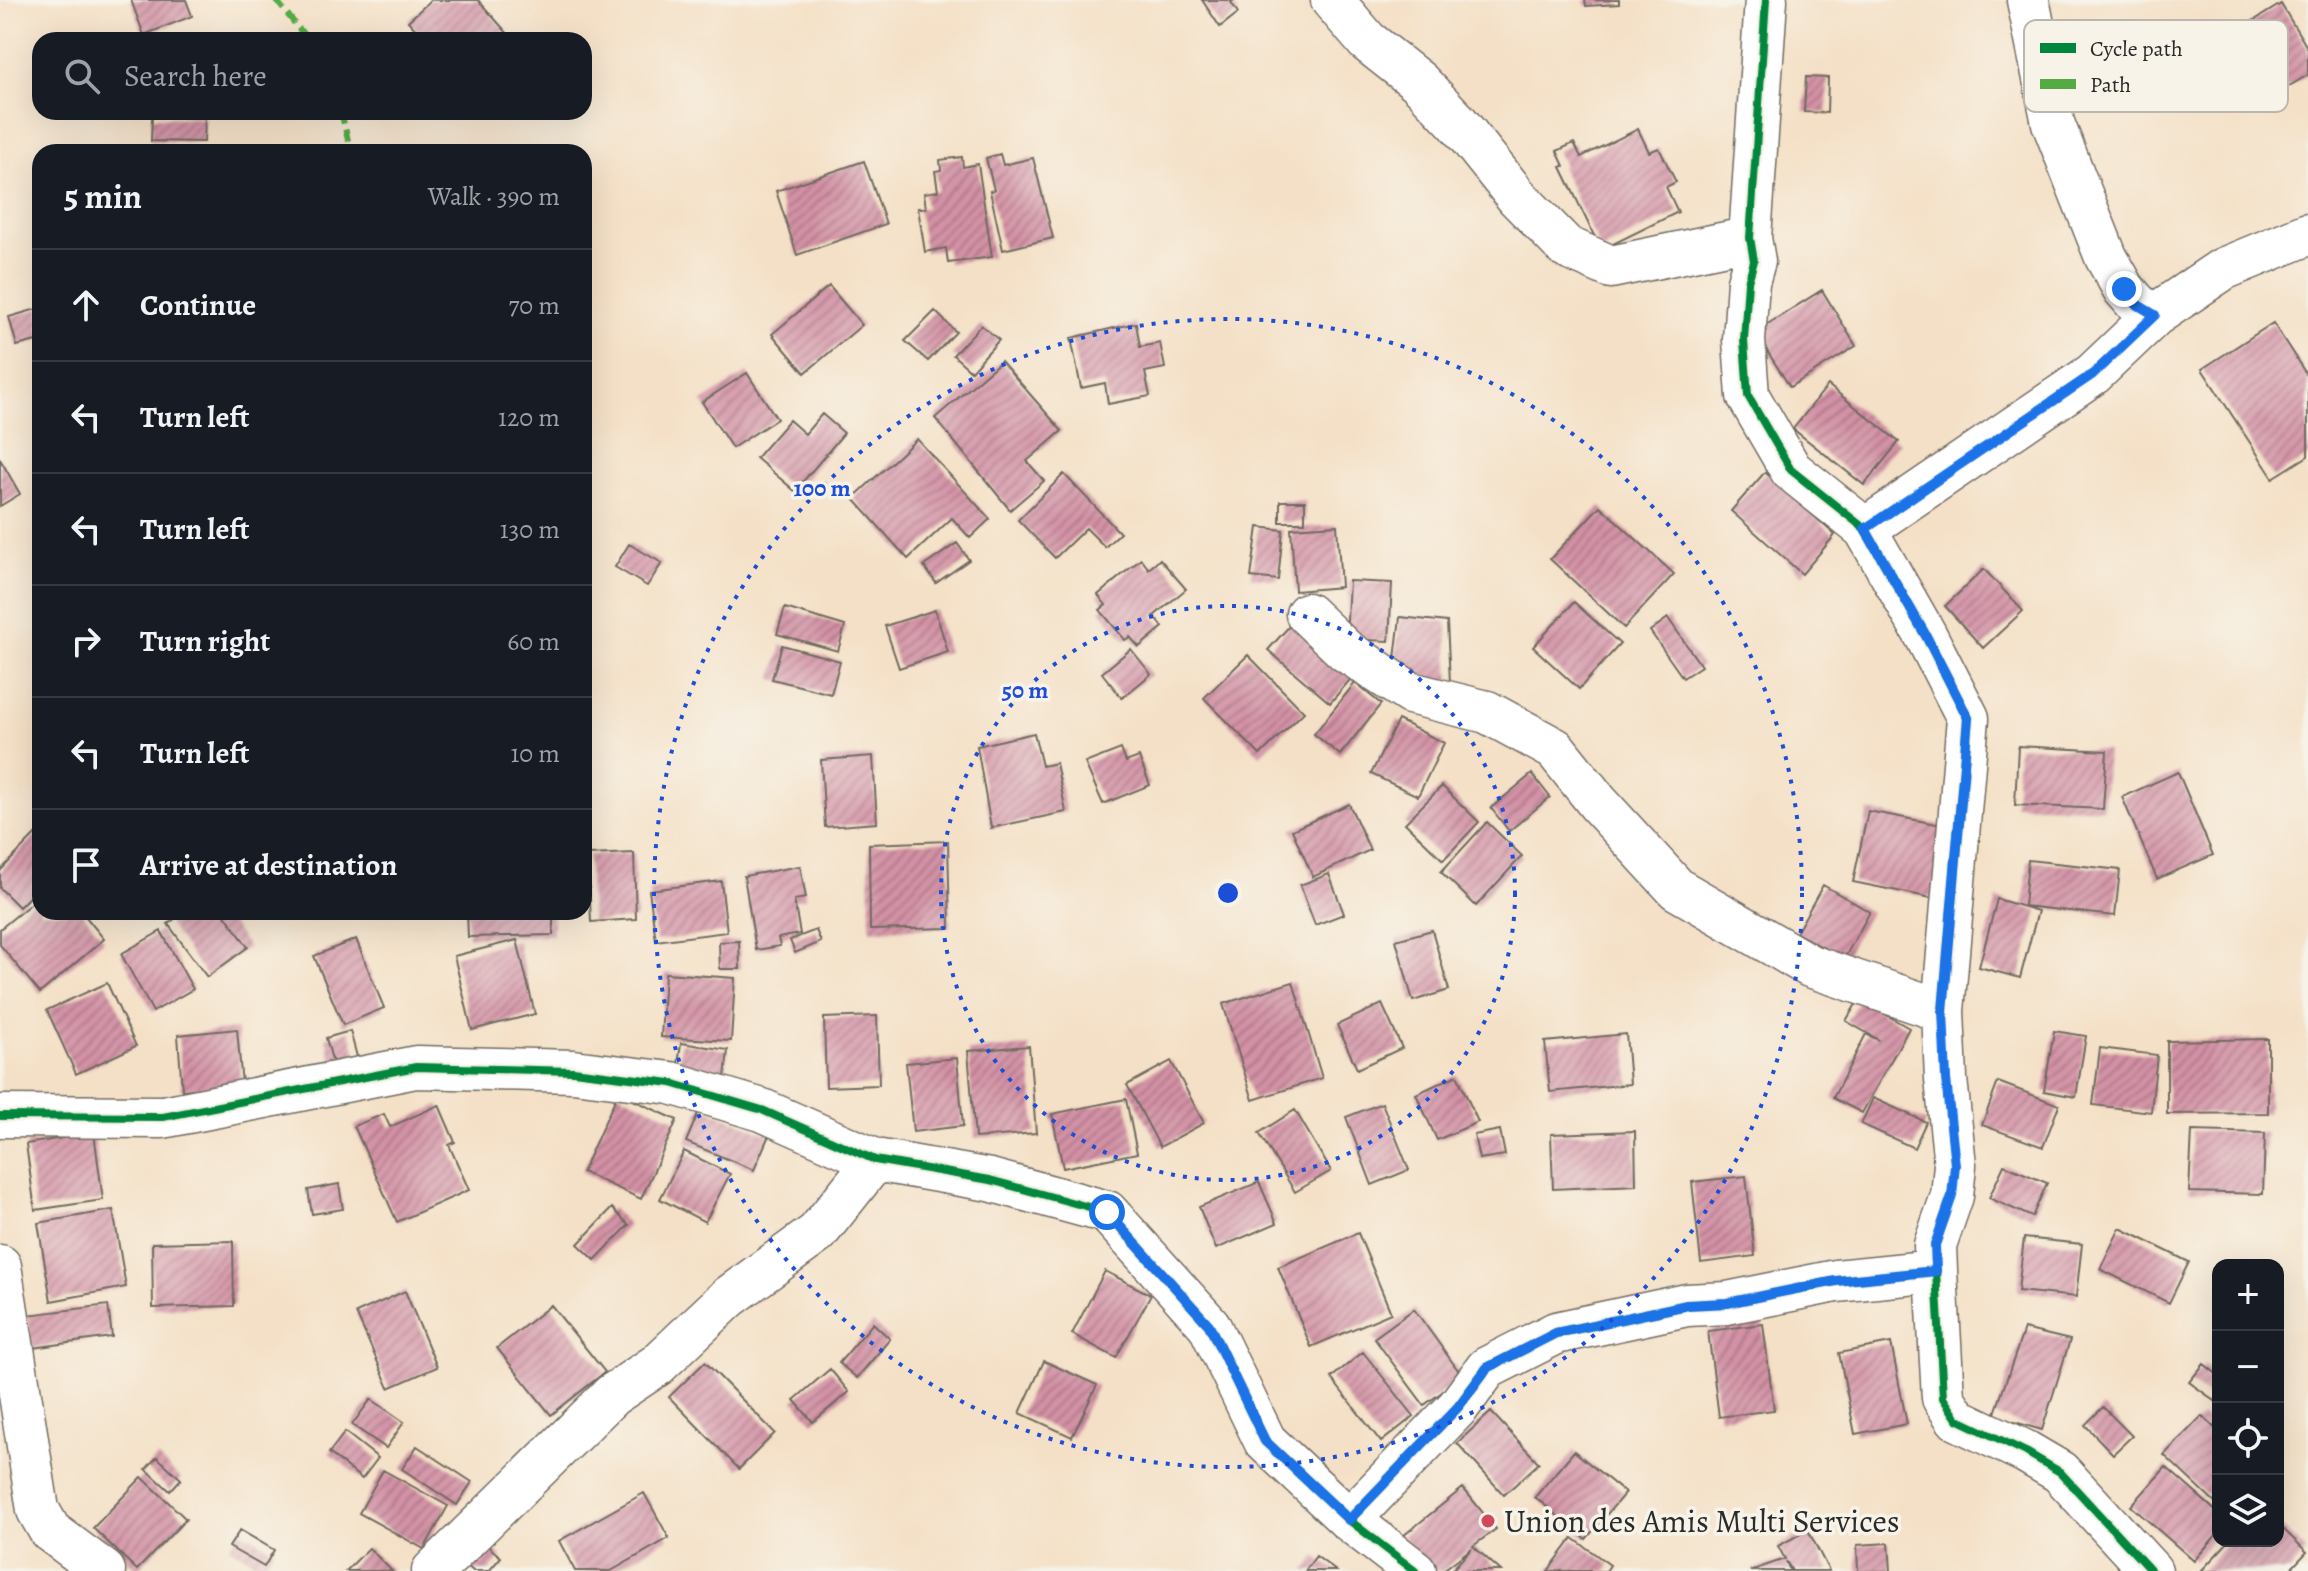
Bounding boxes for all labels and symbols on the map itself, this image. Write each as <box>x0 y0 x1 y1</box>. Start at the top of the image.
legend <box>2024 20 2288 112</box>
text: Cycle path <box>2090 34 2183 64</box>
text: Path <box>2090 70 2131 100</box>
route end <box>2106 271 2142 307</box>
text: 100 m <box>793 472 851 504</box>
text: 50 m <box>1002 674 1048 706</box>
centre of rings <box>1214 879 1242 907</box>
route start <box>1089 1194 1125 1230</box>
place label: Union des Amis Multi Services <box>1504 1499 1900 1543</box>
marker: Union des Amis Multi Services <box>1479 1512 1497 1530</box>

